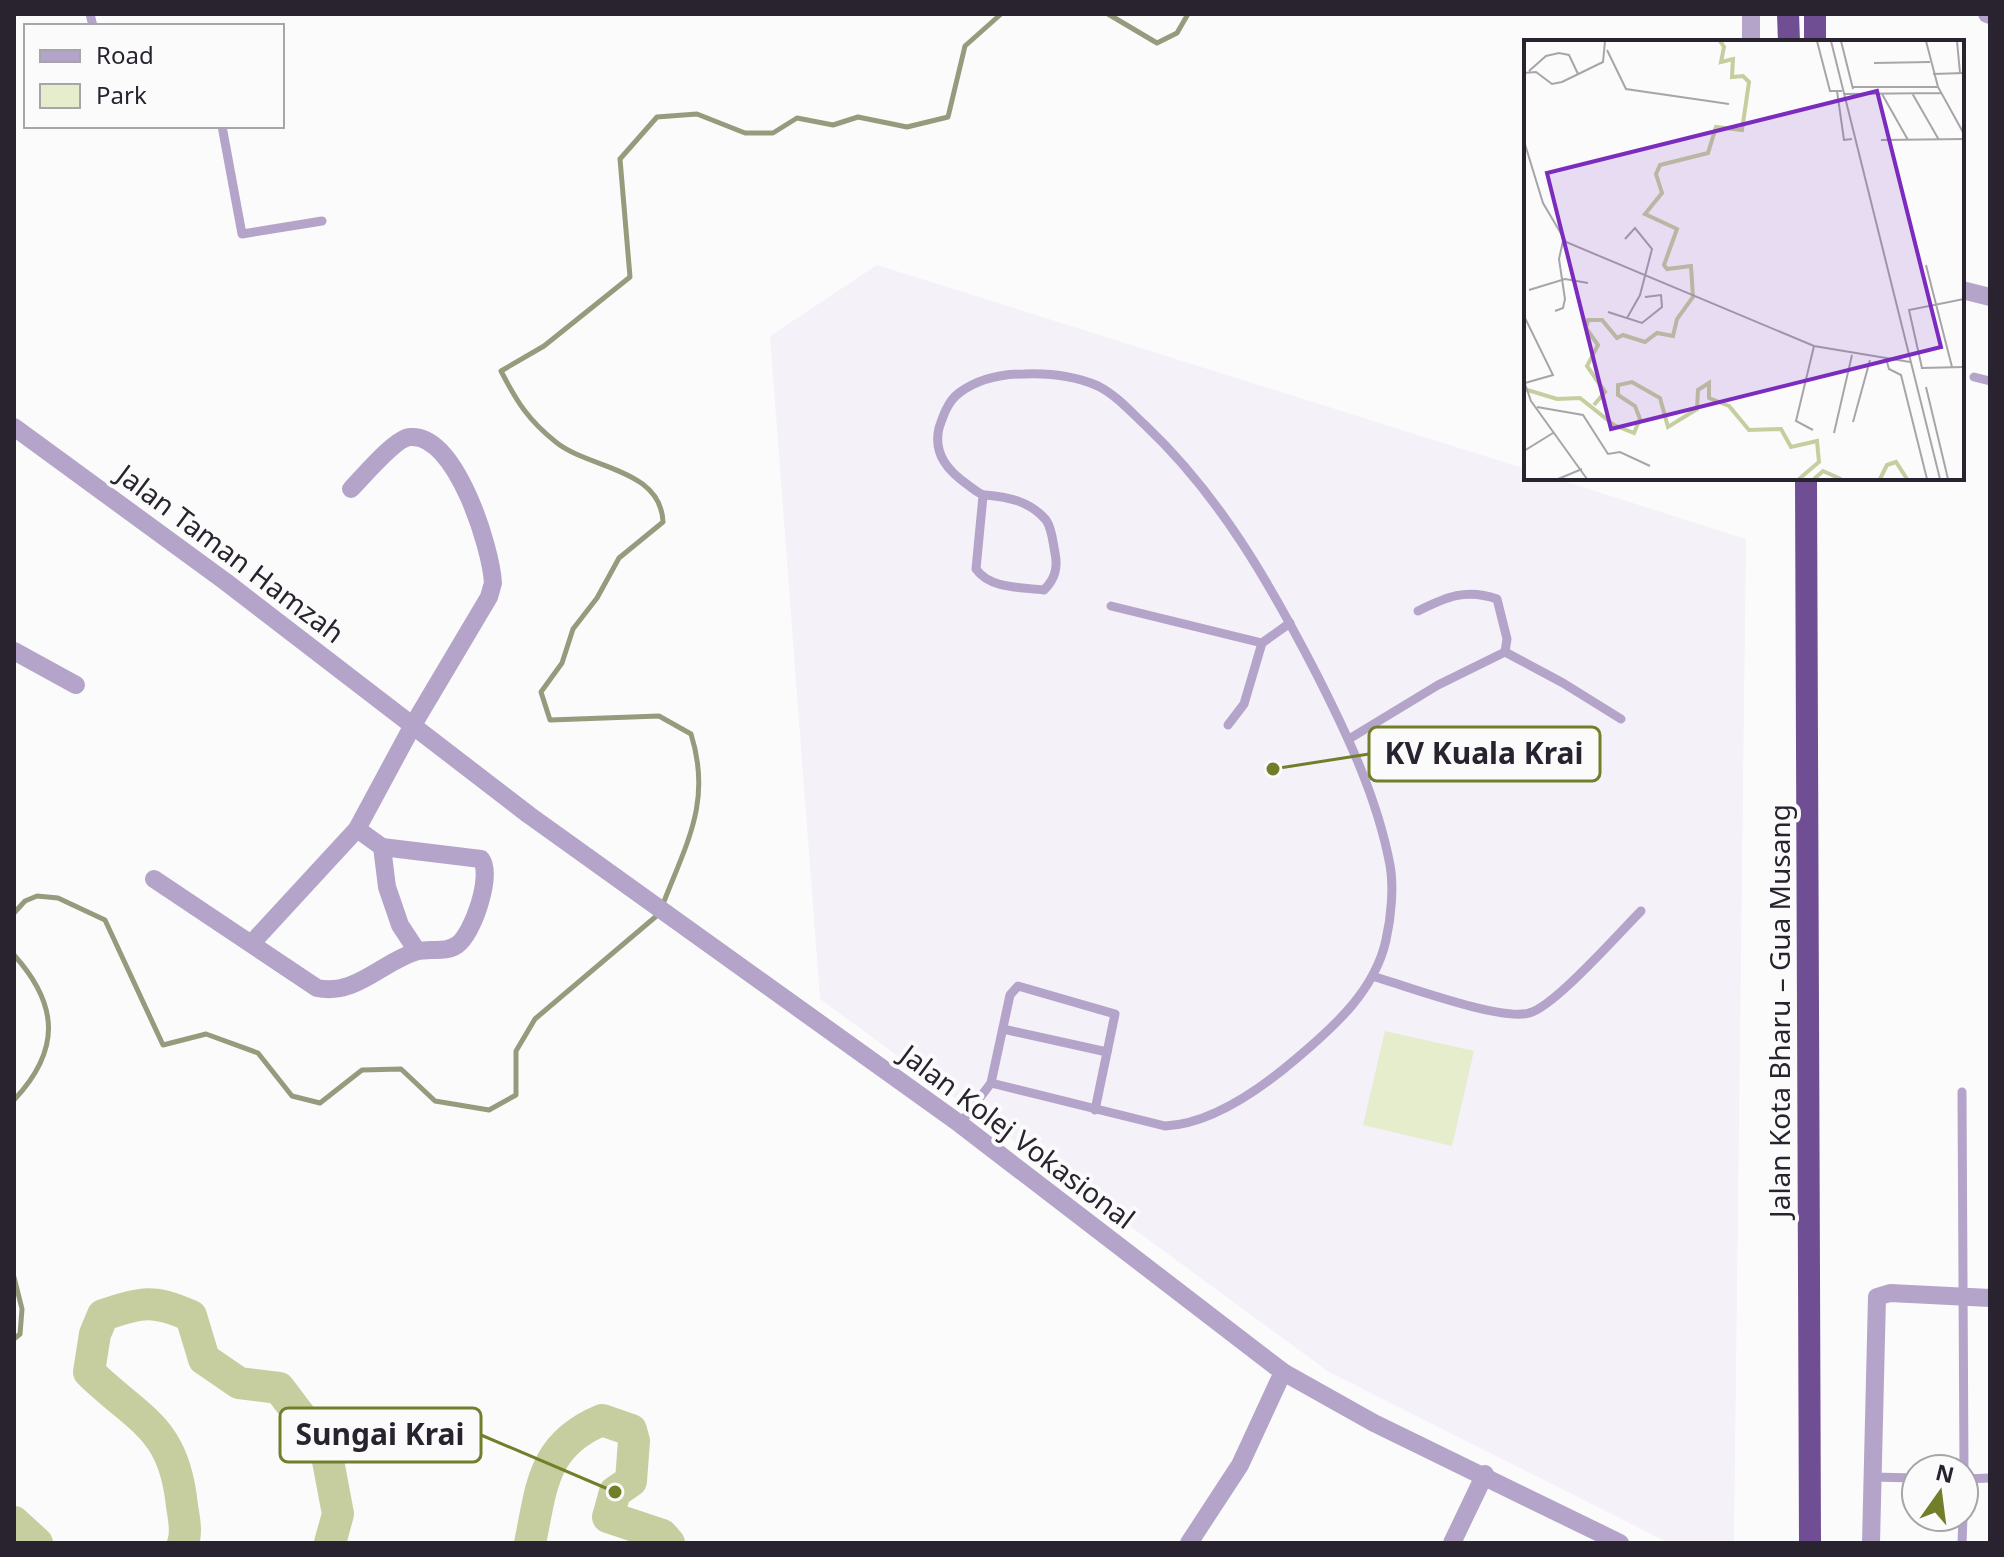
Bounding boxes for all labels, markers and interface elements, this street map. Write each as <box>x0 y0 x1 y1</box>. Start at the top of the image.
legend <box>24 24 284 128</box>
text: Road <box>96 38 154 71</box>
inset map <box>1524 40 1964 480</box>
text: Park <box>96 78 147 111</box>
street label: Jalan Taman Hamzah <box>107 453 352 651</box>
callout: KV Kuala Krai <box>1369 727 1600 781</box>
text: KV Kuala Krai <box>1385 732 1584 773</box>
street label: Jalan Kota Bharu – Gua Musang <box>1760 804 1798 1221</box>
street label: Jalan Kolej Vokasional <box>891 1033 1143 1237</box>
callout: Sungai Krai <box>280 1408 481 1462</box>
text: Sungai Krai <box>296 1413 464 1454</box>
north arrow <box>1900 1453 1980 1533</box>
text: N <box>1933 1456 1957 1489</box>

